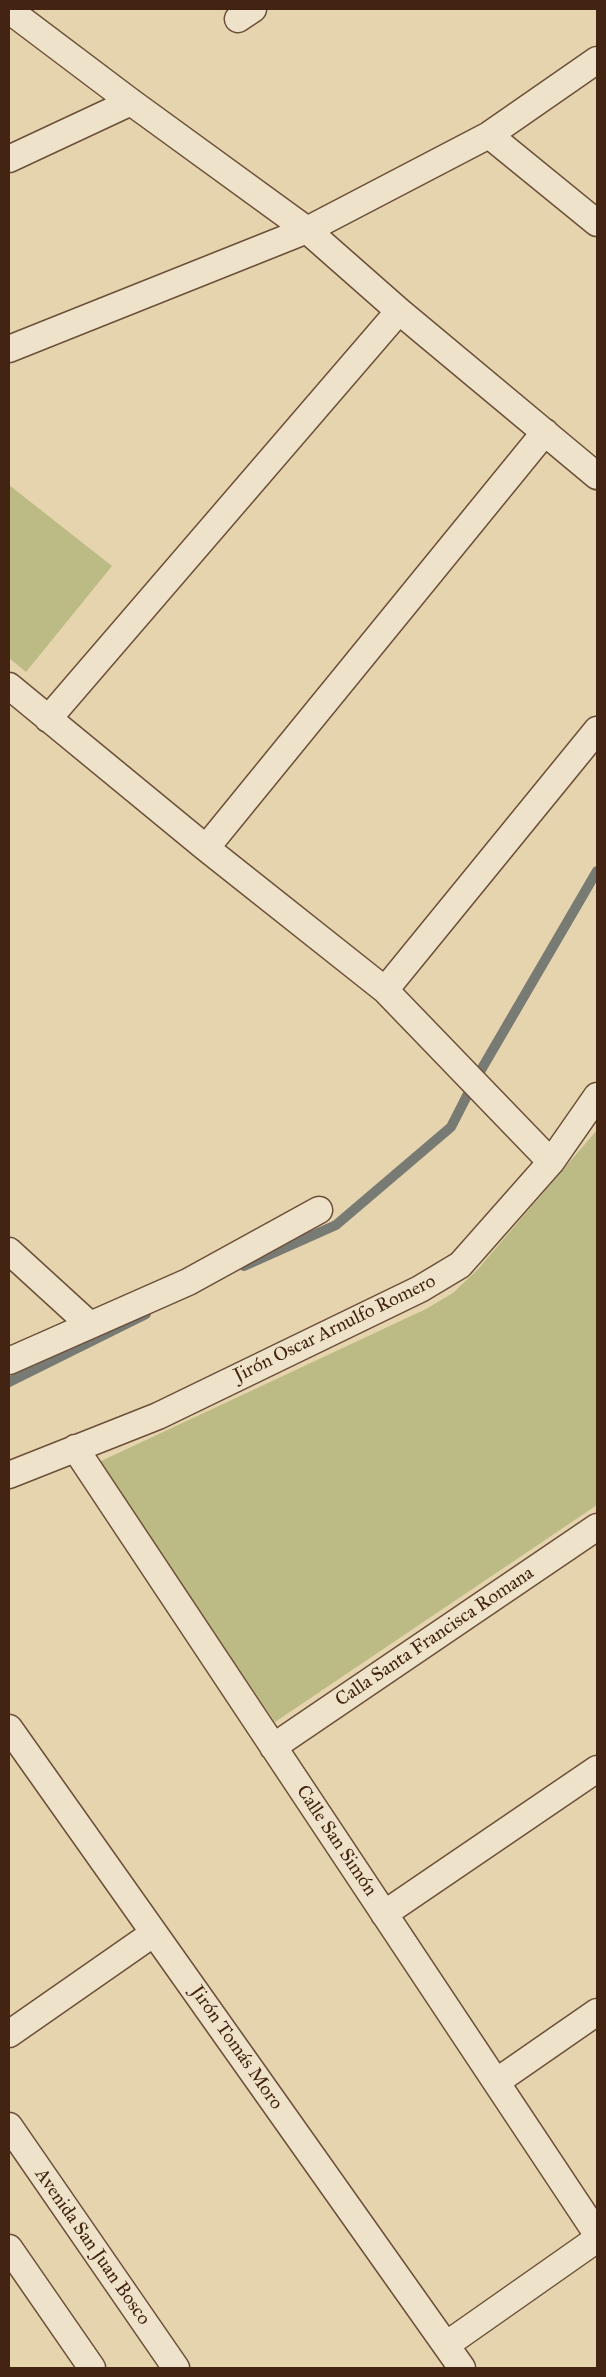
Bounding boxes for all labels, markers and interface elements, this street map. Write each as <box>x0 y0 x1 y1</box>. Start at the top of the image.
street label: Jirón Oscar Arnulfo Romero <box>230 1270 440 1388</box>
street label: Calla Santa Francisca Romana <box>332 1562 538 1712</box>
street label: Calle San Simón <box>291 1781 381 1901</box>
street label: Jirón Tomás Moro <box>185 1982 287 2114</box>
street label: Avenida San Juan Bosco <box>29 2164 155 2330</box>

